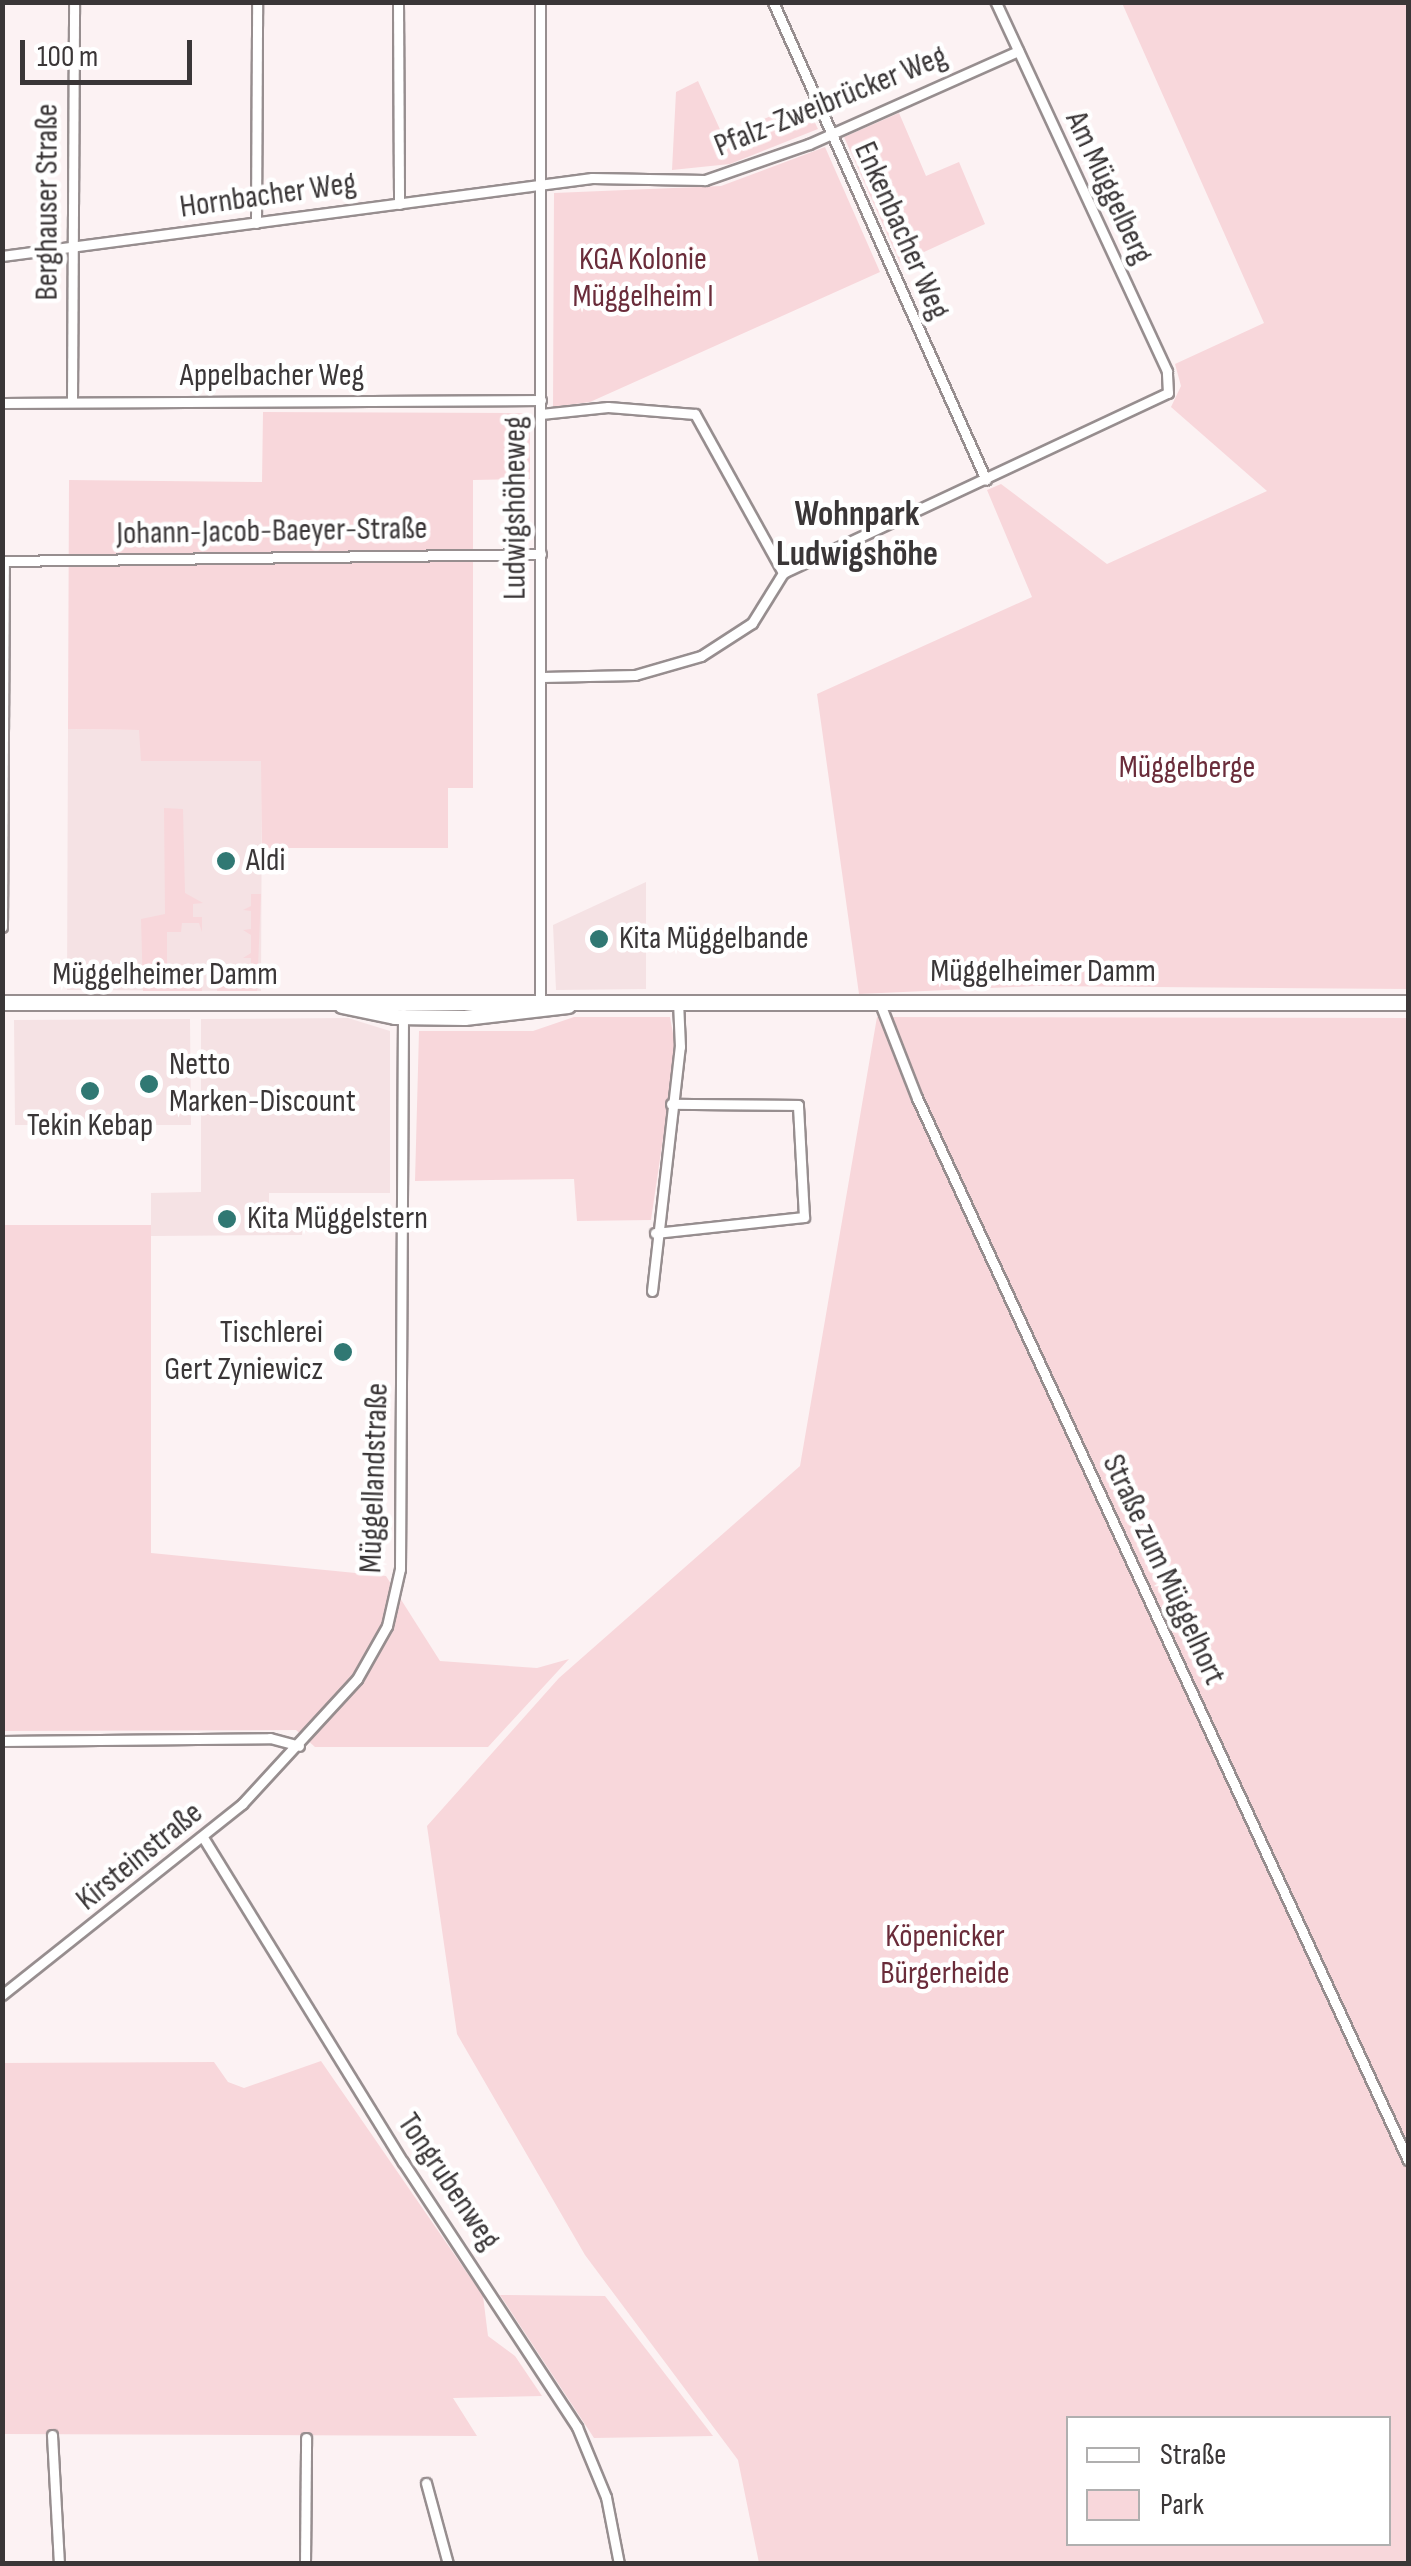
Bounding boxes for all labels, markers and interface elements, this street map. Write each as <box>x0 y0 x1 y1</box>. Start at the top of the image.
scale bar <box>25 20 198 82</box>
street label: Pfalz-Zweibrücker Weg <box>709 38 953 166</box>
text: 100 m <box>37 39 98 75</box>
street label: Berghauser Straße <box>29 104 67 300</box>
street label: Am Müggelberg <box>1056 106 1160 270</box>
street label: Enkenbacher Weg <box>845 136 957 326</box>
street label: Hornbacher Weg <box>177 165 359 227</box>
park label: KGA Kolonie Müggelheim I <box>572 242 714 317</box>
street label: Appelbacher Weg <box>180 357 364 395</box>
street label: Ludwigshöheweg <box>497 416 535 600</box>
district label: Wohnpark Ludwigshöhe <box>776 494 938 576</box>
street label: Johann-Jacob-Baeyer-Straße <box>116 510 428 554</box>
park label: Müggelberge <box>1119 749 1255 787</box>
place label: Aldi <box>246 842 285 880</box>
marker: Aldi <box>215 850 237 872</box>
place label: Kita Müggelbande <box>619 920 809 958</box>
marker: Kita Müggelbande <box>588 928 610 950</box>
street label: Müggelheimer Damm <box>930 953 1156 991</box>
street label: Müggelheimer Damm <box>52 956 278 994</box>
place label: Netto Marken-Discount <box>169 1047 356 1122</box>
marker: Netto Marken-Discount <box>138 1073 160 1095</box>
marker: Tekin Kebap <box>79 1080 101 1102</box>
place label: Tekin Kebap <box>27 1107 153 1145</box>
place label: Kita Müggelstern <box>247 1200 428 1238</box>
marker: Kita Müggelstern <box>216 1208 238 1230</box>
place label: Tischlerei Gert Zyniewicz <box>164 1315 323 1390</box>
marker: Tischlerei Gert Zyniewicz <box>332 1341 354 1363</box>
street label: Müggellandstraße <box>352 1382 398 1574</box>
street label: Straße zum Müggelhort <box>1093 1449 1233 1691</box>
street label: Kirsteinstraße <box>69 1794 211 1920</box>
park label: Köpenicker Bürgerheide <box>880 1919 1010 1994</box>
street label: Tongrubenweg <box>388 2106 508 2258</box>
legend <box>1066 2416 1391 2546</box>
text: Straße <box>1160 2437 1226 2473</box>
text: Park <box>1160 2487 1204 2523</box>

